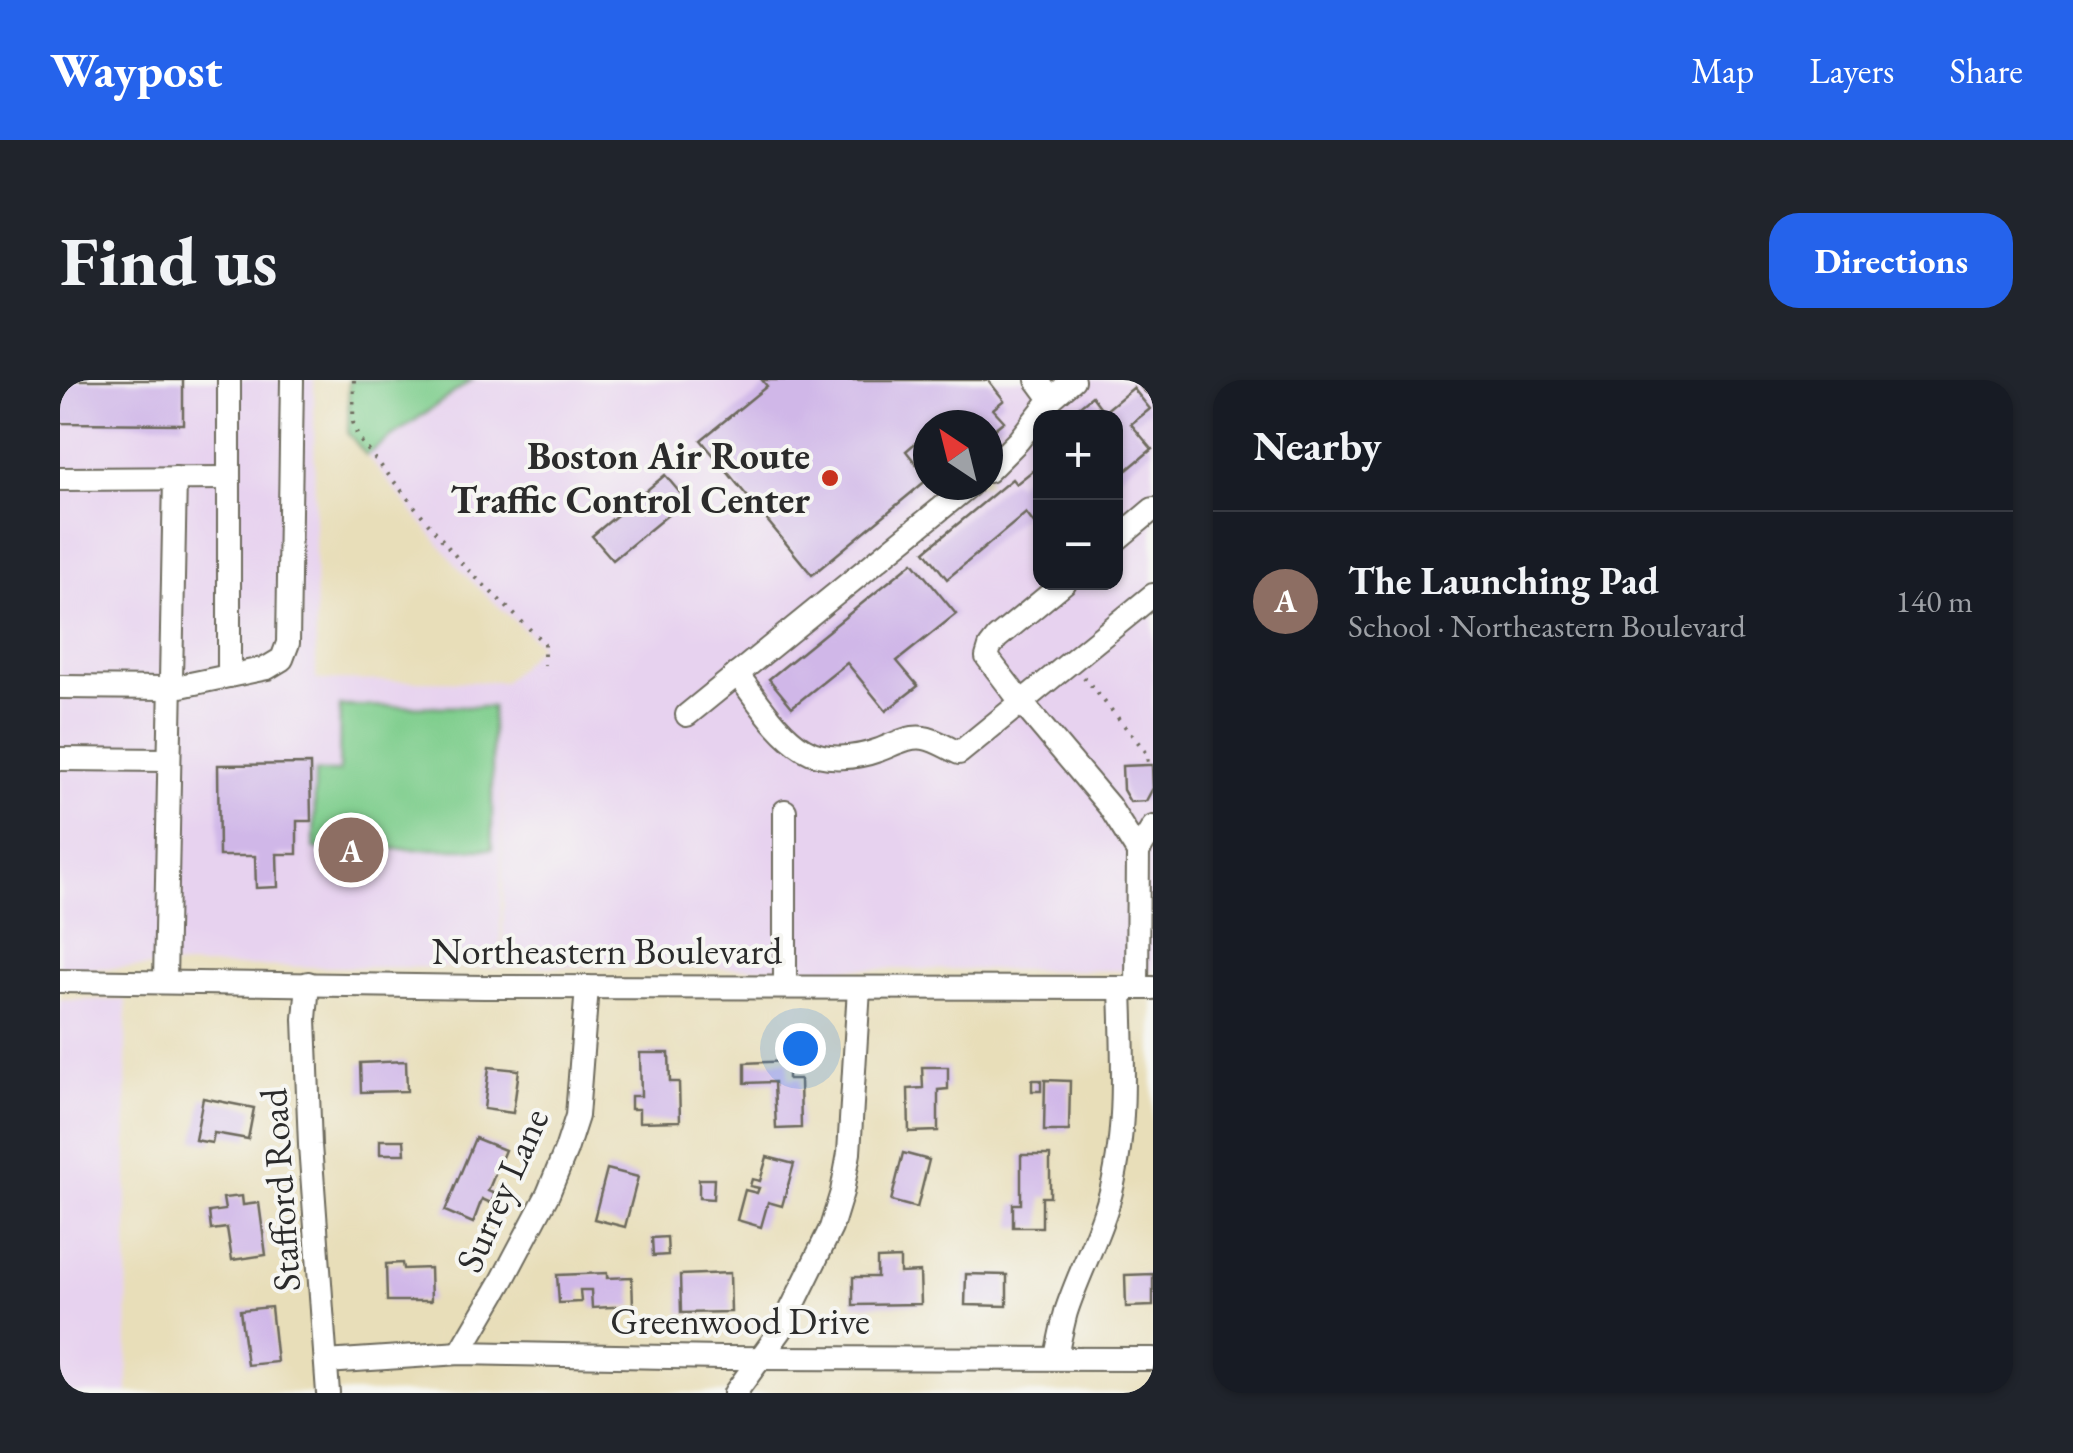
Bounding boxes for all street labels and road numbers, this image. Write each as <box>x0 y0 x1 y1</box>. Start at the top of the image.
street label: Northeastern Boulevard <box>432 926 783 975</box>
street label: Stafford Road <box>248 1086 311 1293</box>
street label: Surrey Lane <box>444 1100 559 1279</box>
street label: Greenwood Drive <box>610 1296 870 1345</box>

